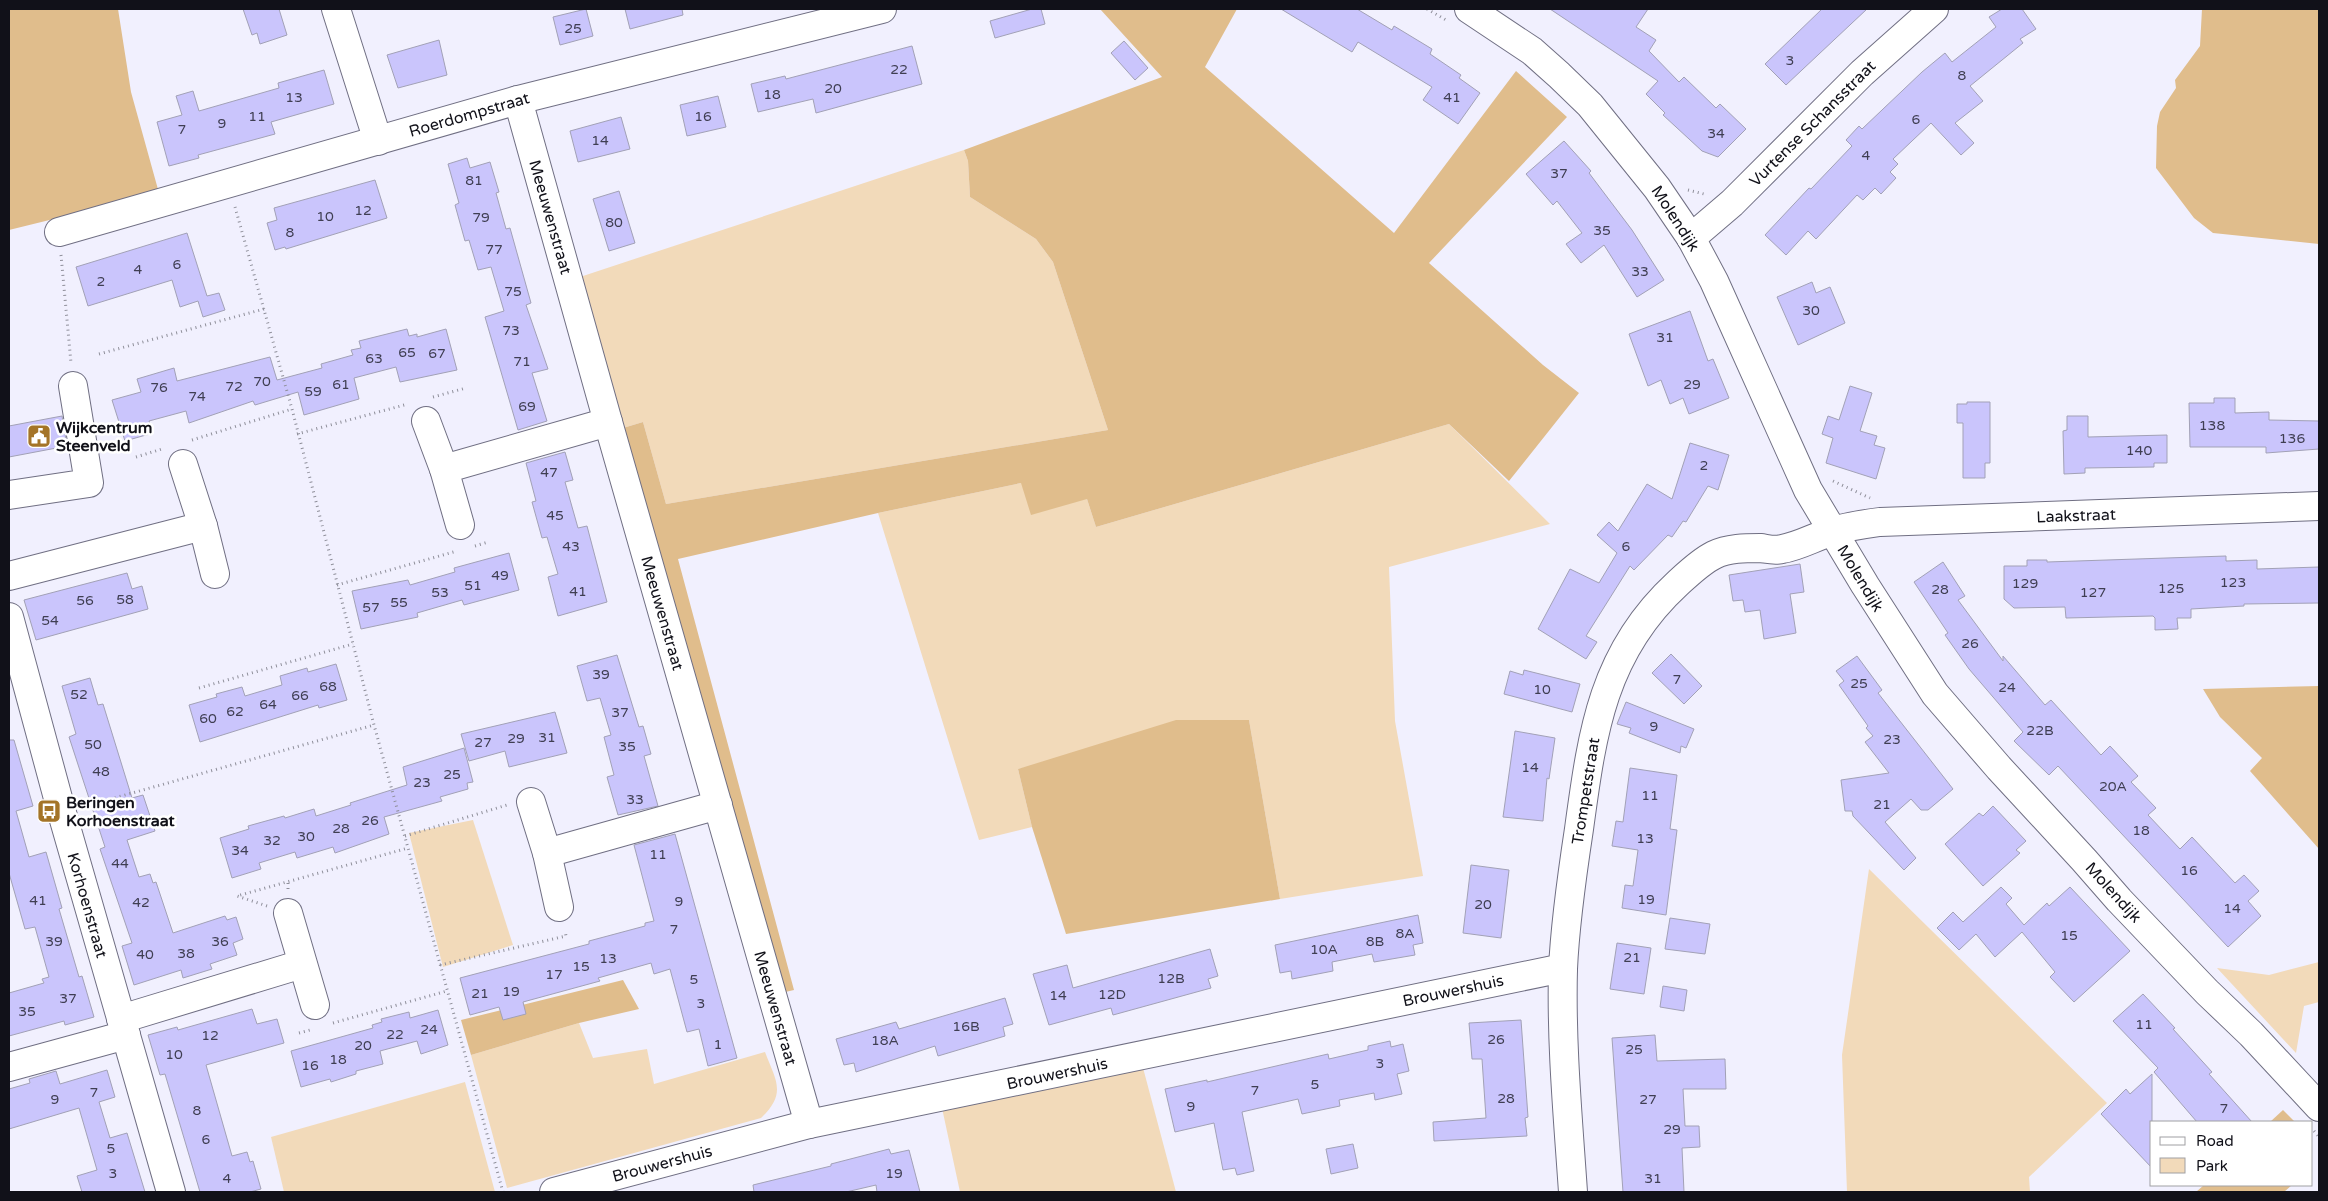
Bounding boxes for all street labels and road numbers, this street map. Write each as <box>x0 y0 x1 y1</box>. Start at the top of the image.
street label: Vurtense Schansstraat <box>1745 56 1880 191</box>
street label: Roerdompstraat <box>407 88 532 142</box>
street label: Meeuwenstraat <box>524 158 576 277</box>
street label: Molendijk <box>1646 182 1704 256</box>
street label: Laakstraat <box>2036 505 2116 527</box>
street label: Molendijk <box>1832 541 1888 616</box>
street label: Meeuwenstraat <box>636 554 688 673</box>
street label: Trompetstraat <box>1568 736 1604 846</box>
street label: Korhoenstraat <box>62 850 112 960</box>
street label: Molendijk <box>2081 858 2146 927</box>
street label: Meeuwenstraat <box>749 949 801 1068</box>
street label: Brouwershuis <box>1401 971 1506 1011</box>
street label: Brouwershuis <box>1005 1054 1110 1094</box>
street label: Brouwershuis <box>610 1141 715 1187</box>

